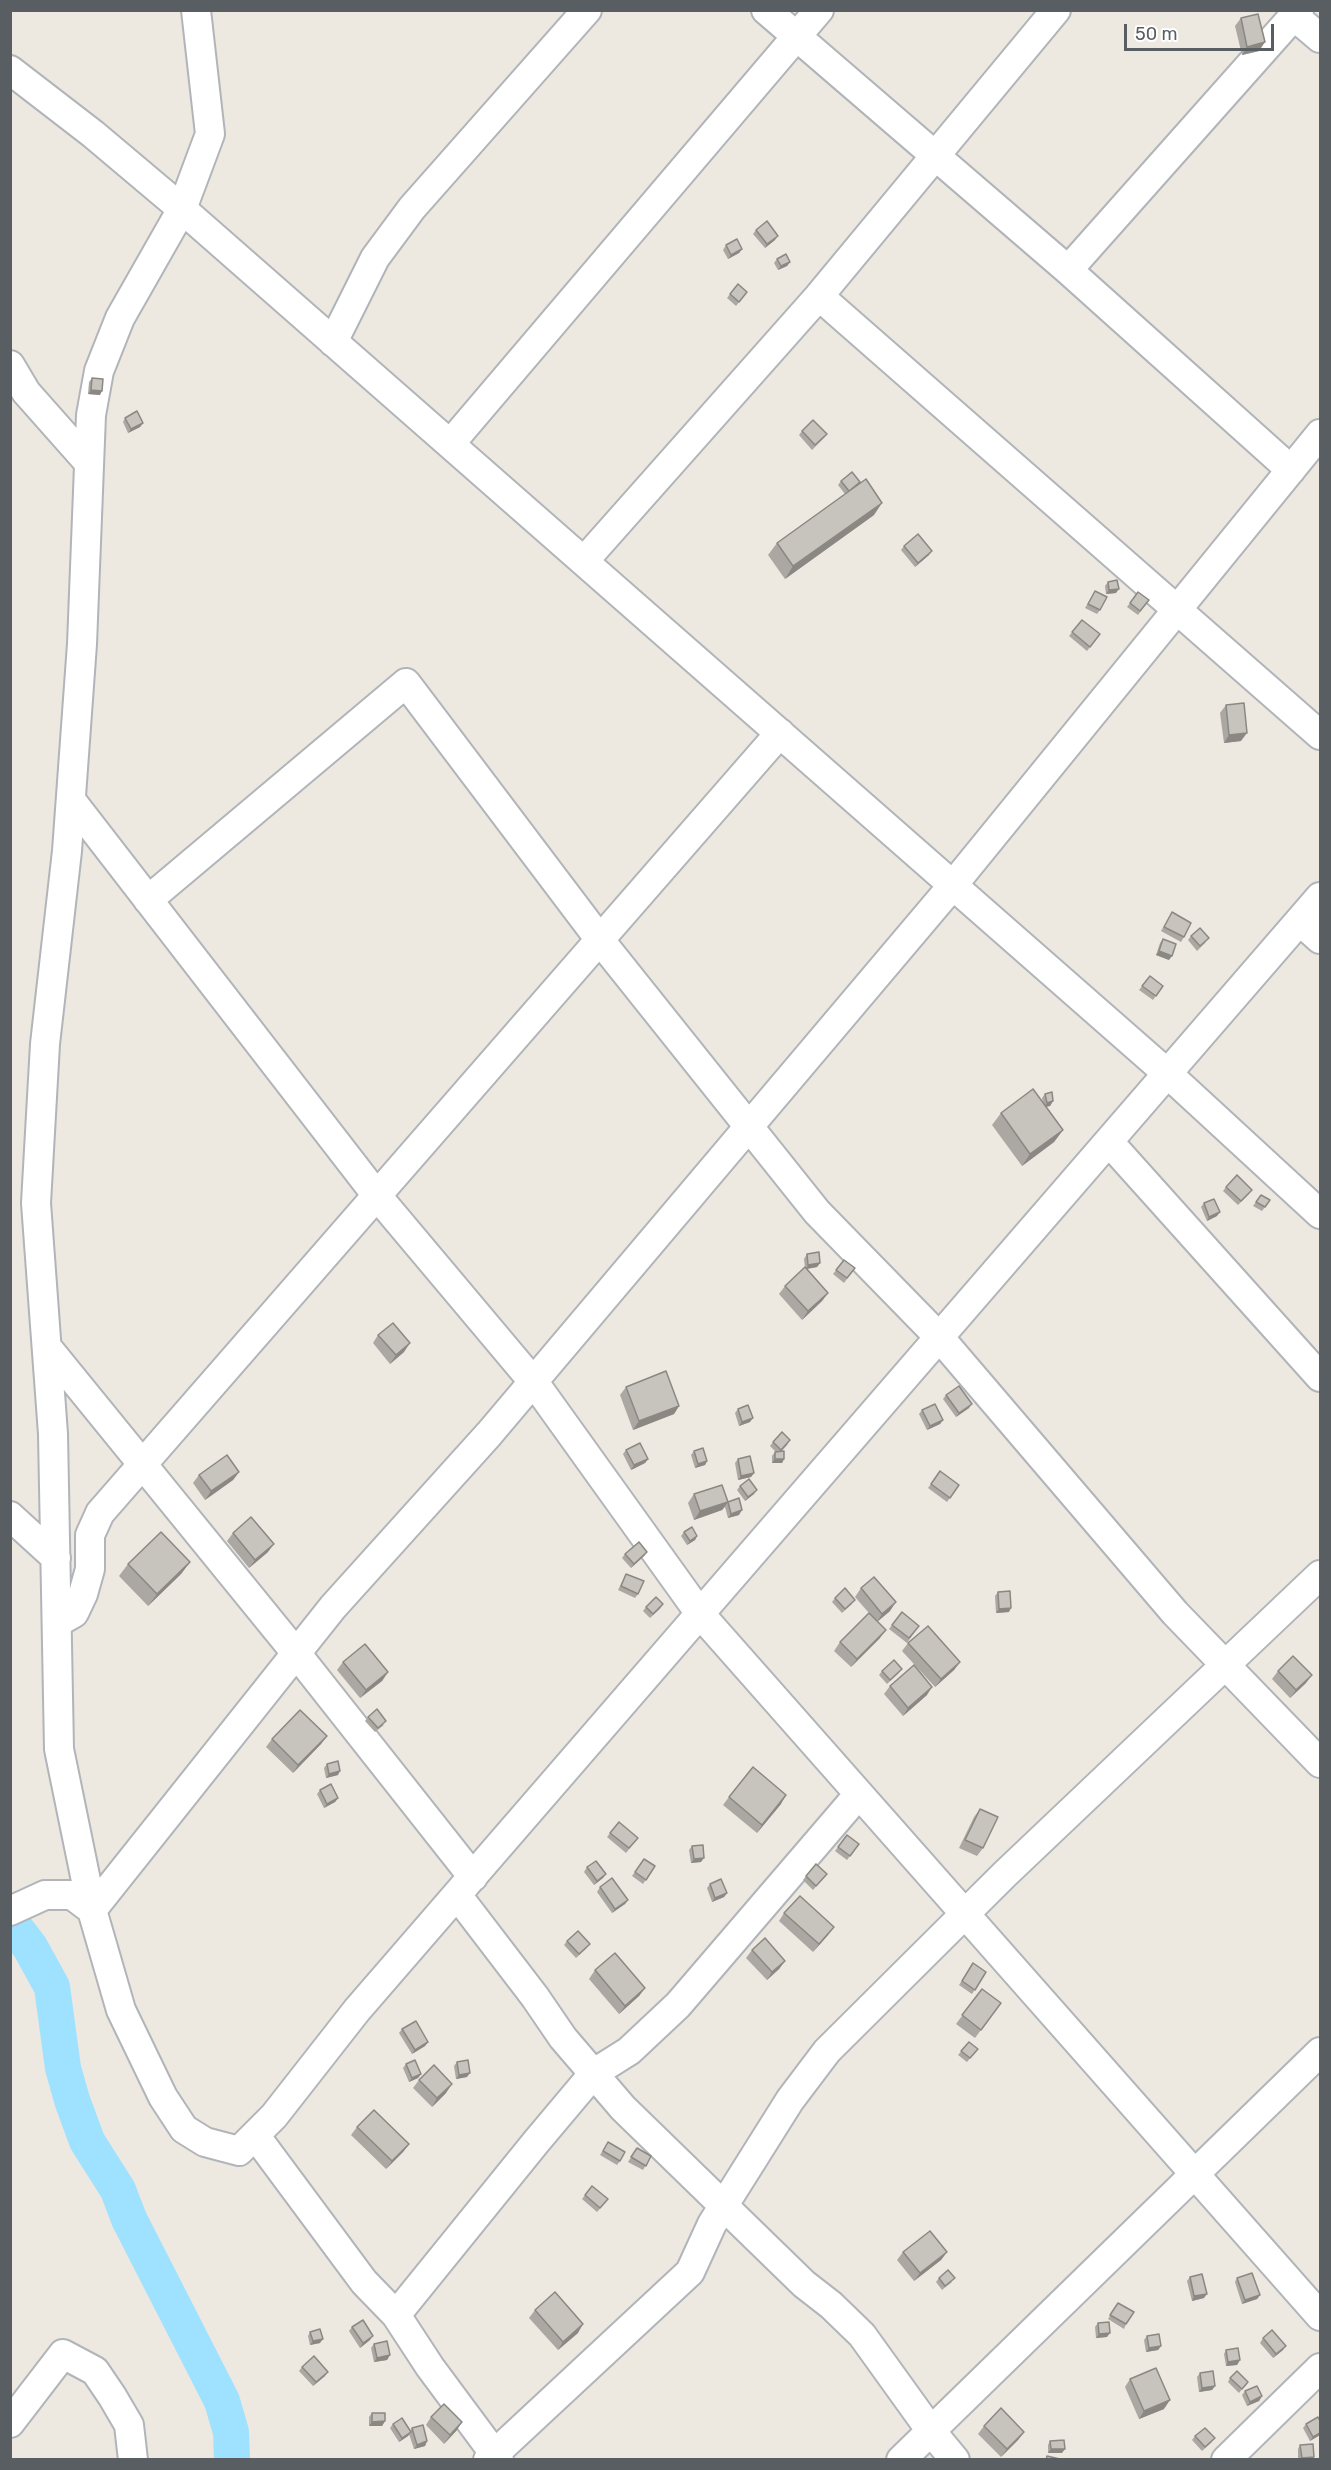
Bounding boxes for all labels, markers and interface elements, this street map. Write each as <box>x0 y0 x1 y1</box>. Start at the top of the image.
scale bar <box>1127 12 1277 50</box>
text: 50 m <box>1135 23 1178 45</box>

